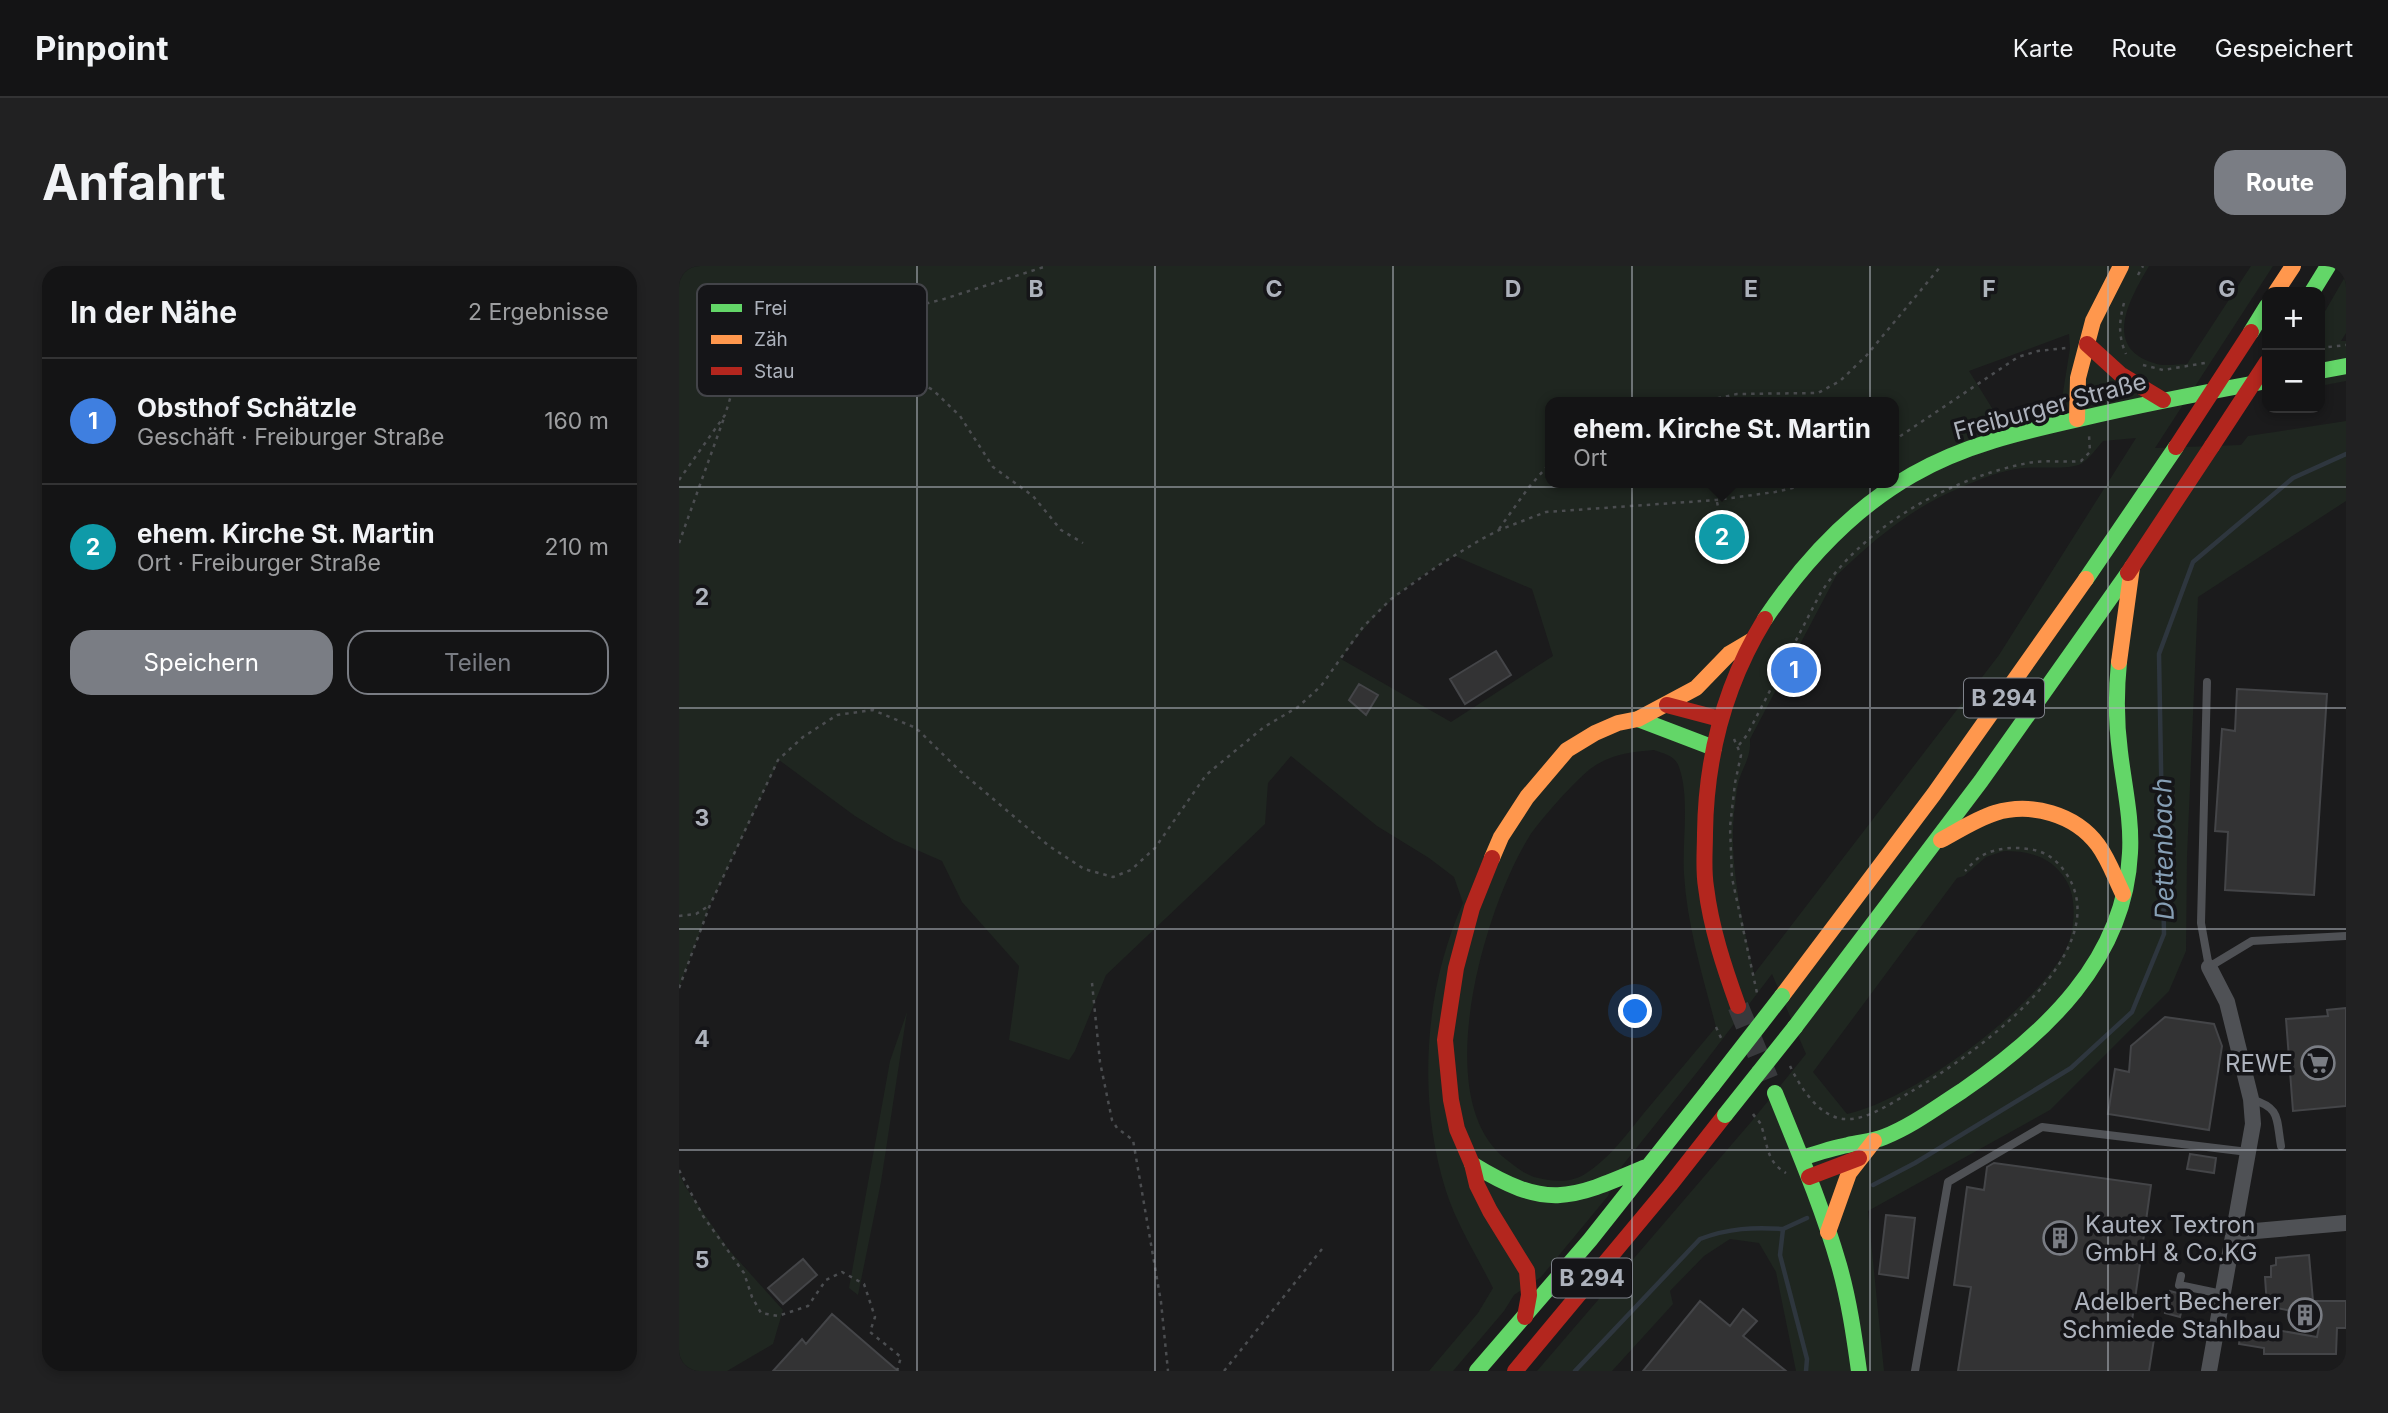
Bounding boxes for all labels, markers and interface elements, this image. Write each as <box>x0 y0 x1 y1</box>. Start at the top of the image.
text: Pinpoint <box>35 28 168 68</box>
text: Karte <box>2013 34 2073 63</box>
text: Route <box>2111 34 2177 63</box>
text: Gespeichert <box>2215 34 2353 63</box>
button: Route <box>2214 150 2346 215</box>
text: Anfahrt <box>42 153 225 212</box>
text: B <box>1028 275 1044 303</box>
text: C <box>1265 275 1283 303</box>
text: D <box>1505 275 1521 303</box>
text: E <box>1744 275 1758 303</box>
text: F <box>1982 275 1996 303</box>
text: G <box>2218 275 2236 303</box>
legend <box>697 284 927 396</box>
map controls <box>2262 287 2325 413</box>
button: + <box>2262 287 2325 350</box>
text: In der Nähe <box>70 294 237 330</box>
text: Frei <box>754 297 787 320</box>
text: 2 Ergebnisse <box>468 298 609 326</box>
text: Zäh <box>754 328 788 351</box>
button: − <box>2262 350 2325 413</box>
text: Stau <box>754 360 794 383</box>
street label: Freiburger Straße <box>1950 366 2150 446</box>
text: Obsthof Schätzle <box>137 392 357 423</box>
popup <box>1545 397 1899 488</box>
text: 1 <box>88 407 98 435</box>
text: 160 m <box>544 407 609 435</box>
text: ehem. Kirche St. Martin <box>1573 413 1871 444</box>
text: Geschäft · Freiburger Straße <box>137 423 444 451</box>
text: Ort <box>1573 444 1607 472</box>
pin: 2 <box>1699 511 1745 563</box>
text: ehem. Kirche St. Martin <box>137 518 435 549</box>
text: 2 <box>86 533 100 561</box>
text: 210 m <box>544 533 609 561</box>
text: Ort · Freiburger Straße <box>137 549 381 577</box>
text: 2 <box>695 583 709 611</box>
button: Speichern <box>70 630 333 695</box>
button: Teilen <box>347 630 609 695</box>
pin: 1 <box>1771 644 1817 696</box>
road number: B 294 <box>1964 678 2044 718</box>
water label: Dettenbach <box>2146 778 2180 920</box>
text: 3 <box>695 804 709 832</box>
your location <box>1618 994 1652 1028</box>
text: 4 <box>694 1025 710 1053</box>
supermarket icon: REWE <box>2299 1044 2337 1082</box>
place label: REWE <box>2225 1049 2293 1078</box>
place label: Kautex Textron GmbH & Co.KG <box>2085 1210 2257 1267</box>
building icon: Kautex Textron GmbH & Co.KG <box>2041 1219 2079 1257</box>
text: 5 <box>695 1246 709 1274</box>
road number: B 294 <box>1552 1259 1632 1298</box>
place label: Adelbert Becherer Schmiede Stahlbau <box>2062 1287 2281 1344</box>
building icon: Adelbert Becherer Schmiede Stahlbau <box>2286 1296 2324 1334</box>

